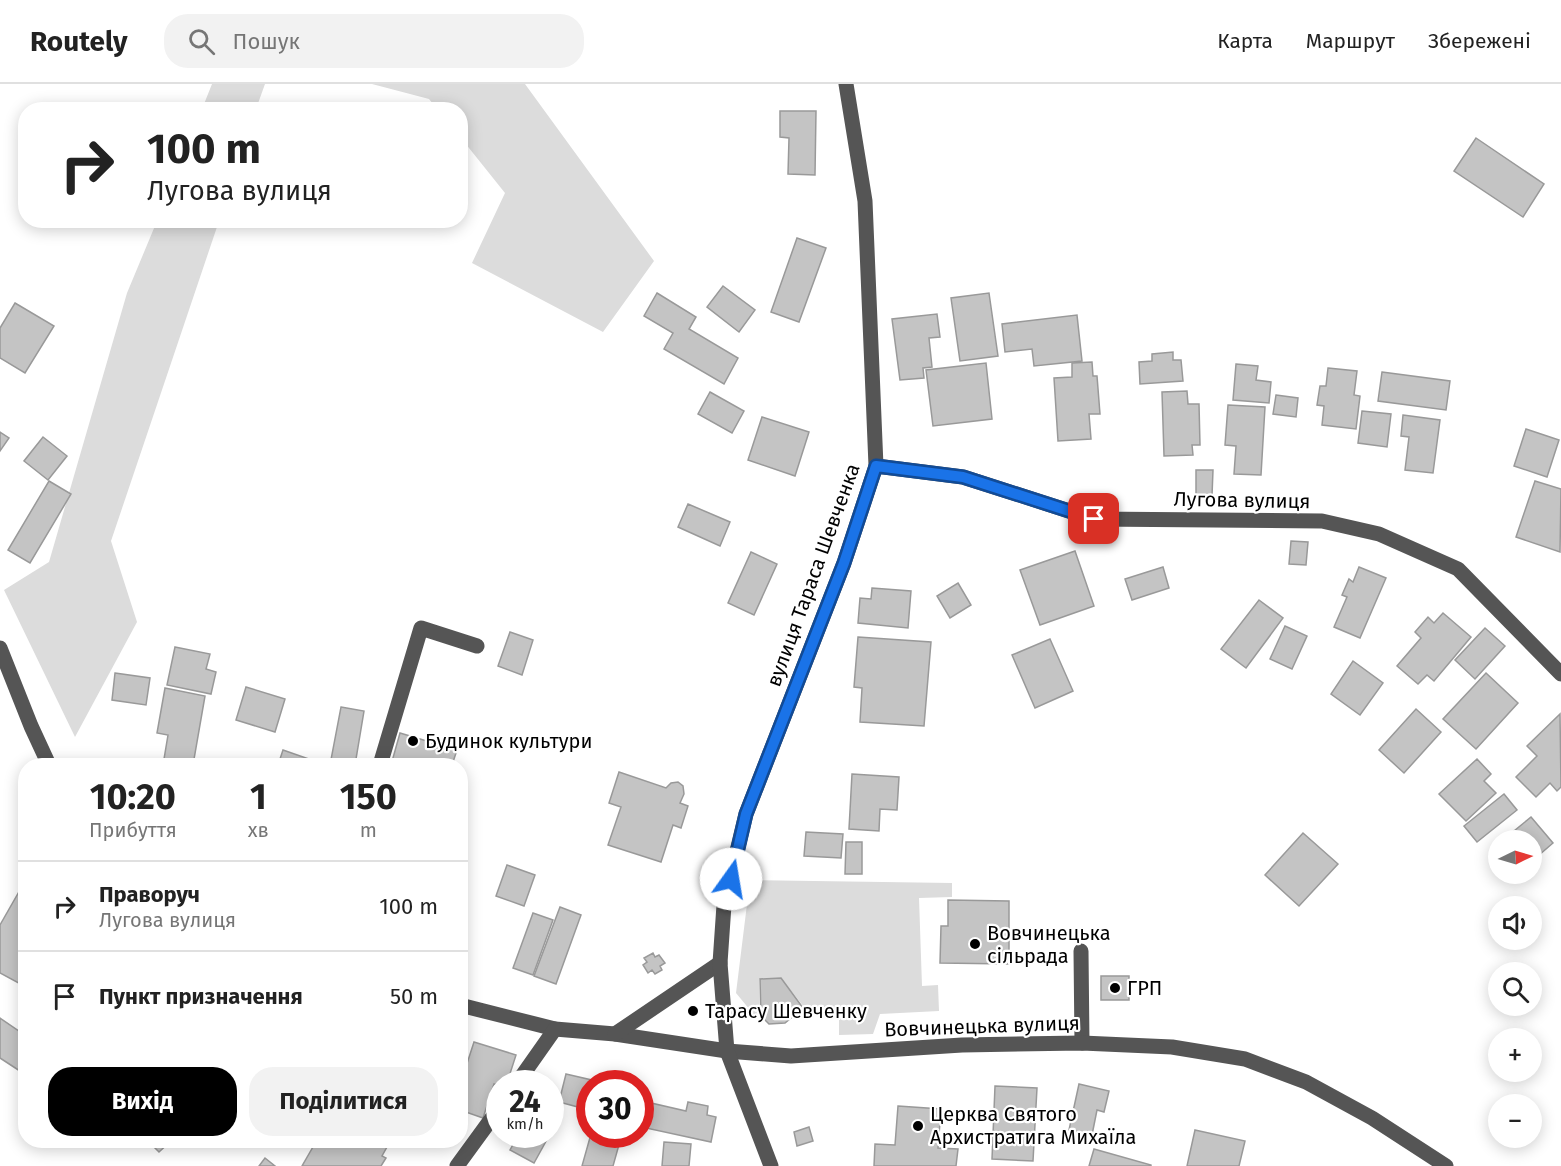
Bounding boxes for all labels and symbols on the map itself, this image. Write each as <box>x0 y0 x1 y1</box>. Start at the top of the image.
street label: вулиця Тараса Шевченка <box>761 460 865 690</box>
street label: Лугова вулиця <box>1173 487 1311 513</box>
pin <box>1068 493 1119 544</box>
place label: Будинок культури <box>425 729 592 753</box>
marker: Будинок культури <box>406 734 420 748</box>
north arrow <box>1488 830 1542 884</box>
position arrow <box>699 847 763 911</box>
place label: Вовчинецька сільрада <box>987 921 1111 968</box>
marker: Вовчинецька сільрада <box>968 937 982 951</box>
place label: ГРП <box>1127 976 1162 1000</box>
marker: ГРП <box>1108 981 1122 995</box>
place label: Тарасу Шевченку <box>705 999 867 1023</box>
marker: Тарасу Шевченку <box>686 1004 700 1018</box>
street label: Вовчинецька вулиця <box>884 1011 1080 1041</box>
speed limit sign: 30 <box>576 1070 654 1148</box>
place label: Церква Святого Архистратига Михаїла <box>930 1102 1136 1149</box>
marker: Церква Святого Архистратига Михаїла <box>911 1119 925 1133</box>

